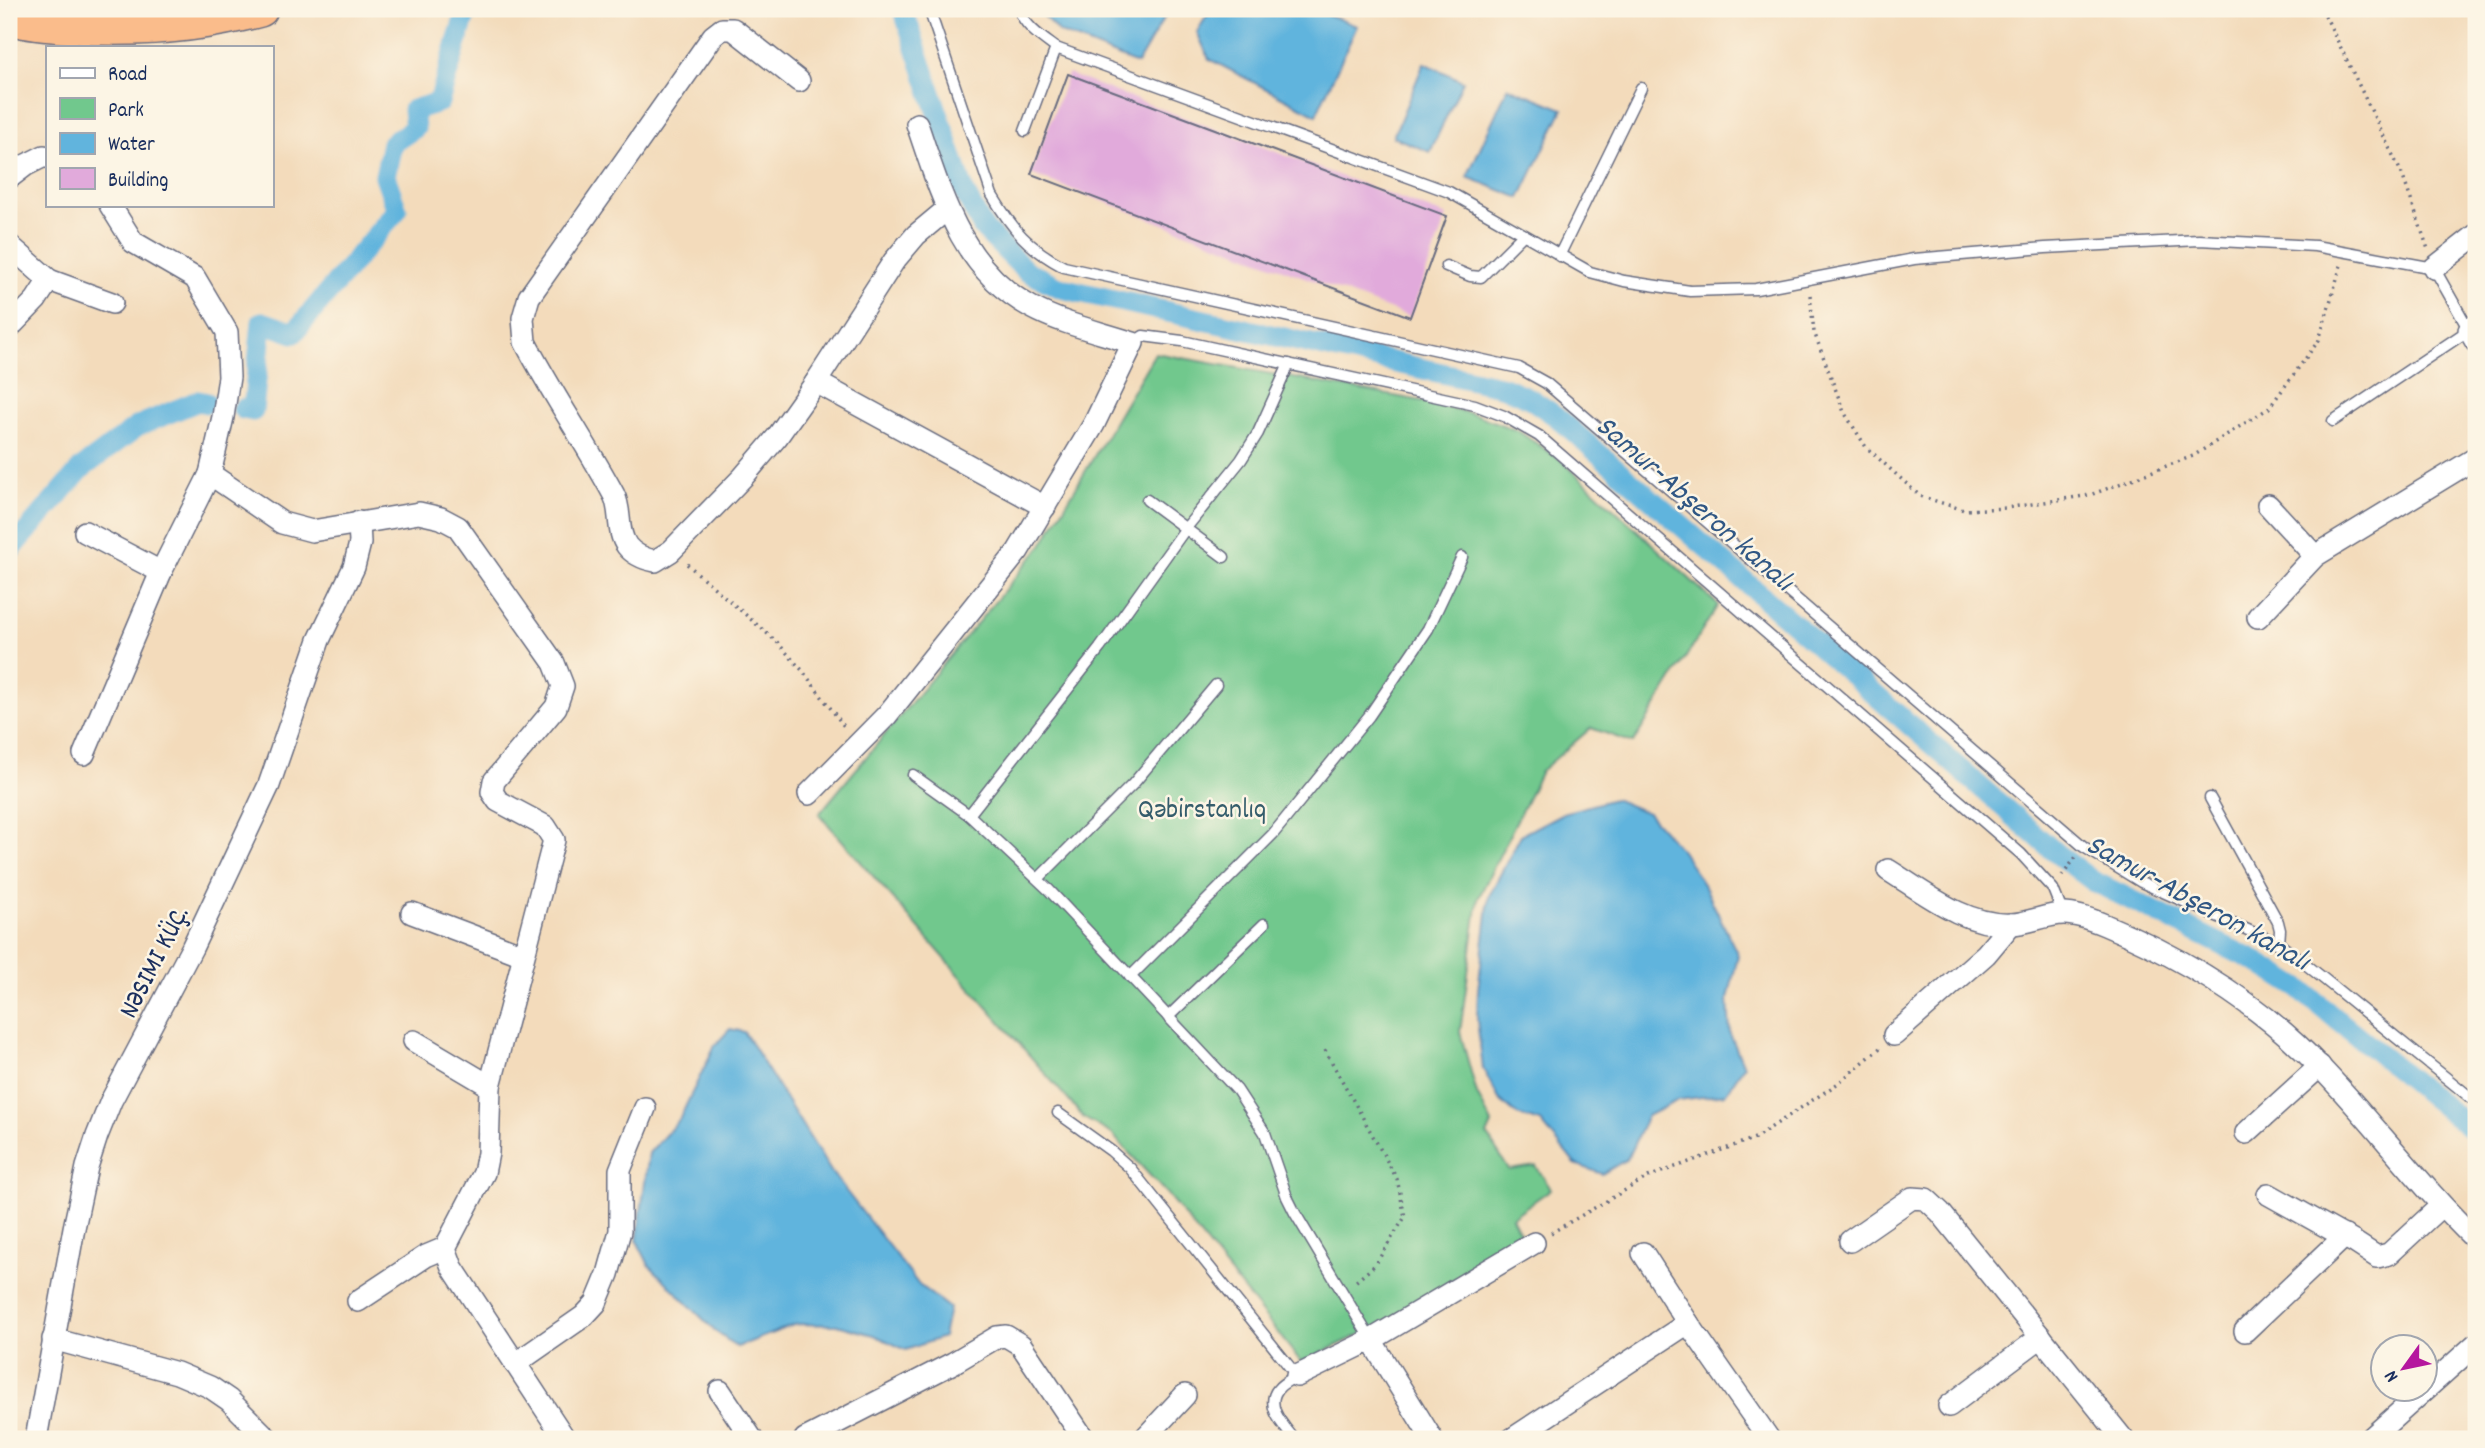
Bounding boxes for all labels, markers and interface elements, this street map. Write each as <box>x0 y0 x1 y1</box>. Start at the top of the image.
legend <box>46 46 273 206</box>
text: Road <box>108 61 147 91</box>
text: Park <box>108 97 144 127</box>
text: Water <box>108 131 155 161</box>
text: Building <box>108 167 168 197</box>
water label: Samur-Abşeron kanalı <box>1585 407 1803 605</box>
park label: Qəbirstanlıq <box>1138 792 1266 832</box>
water label: Samur-Abşeron kanalı <box>2077 826 2319 986</box>
street label: NƏSIMI KÜÇ. <box>111 900 202 1026</box>
north arrow <box>2370 1332 2440 1402</box>
text: N <box>2379 1364 2407 1387</box>

